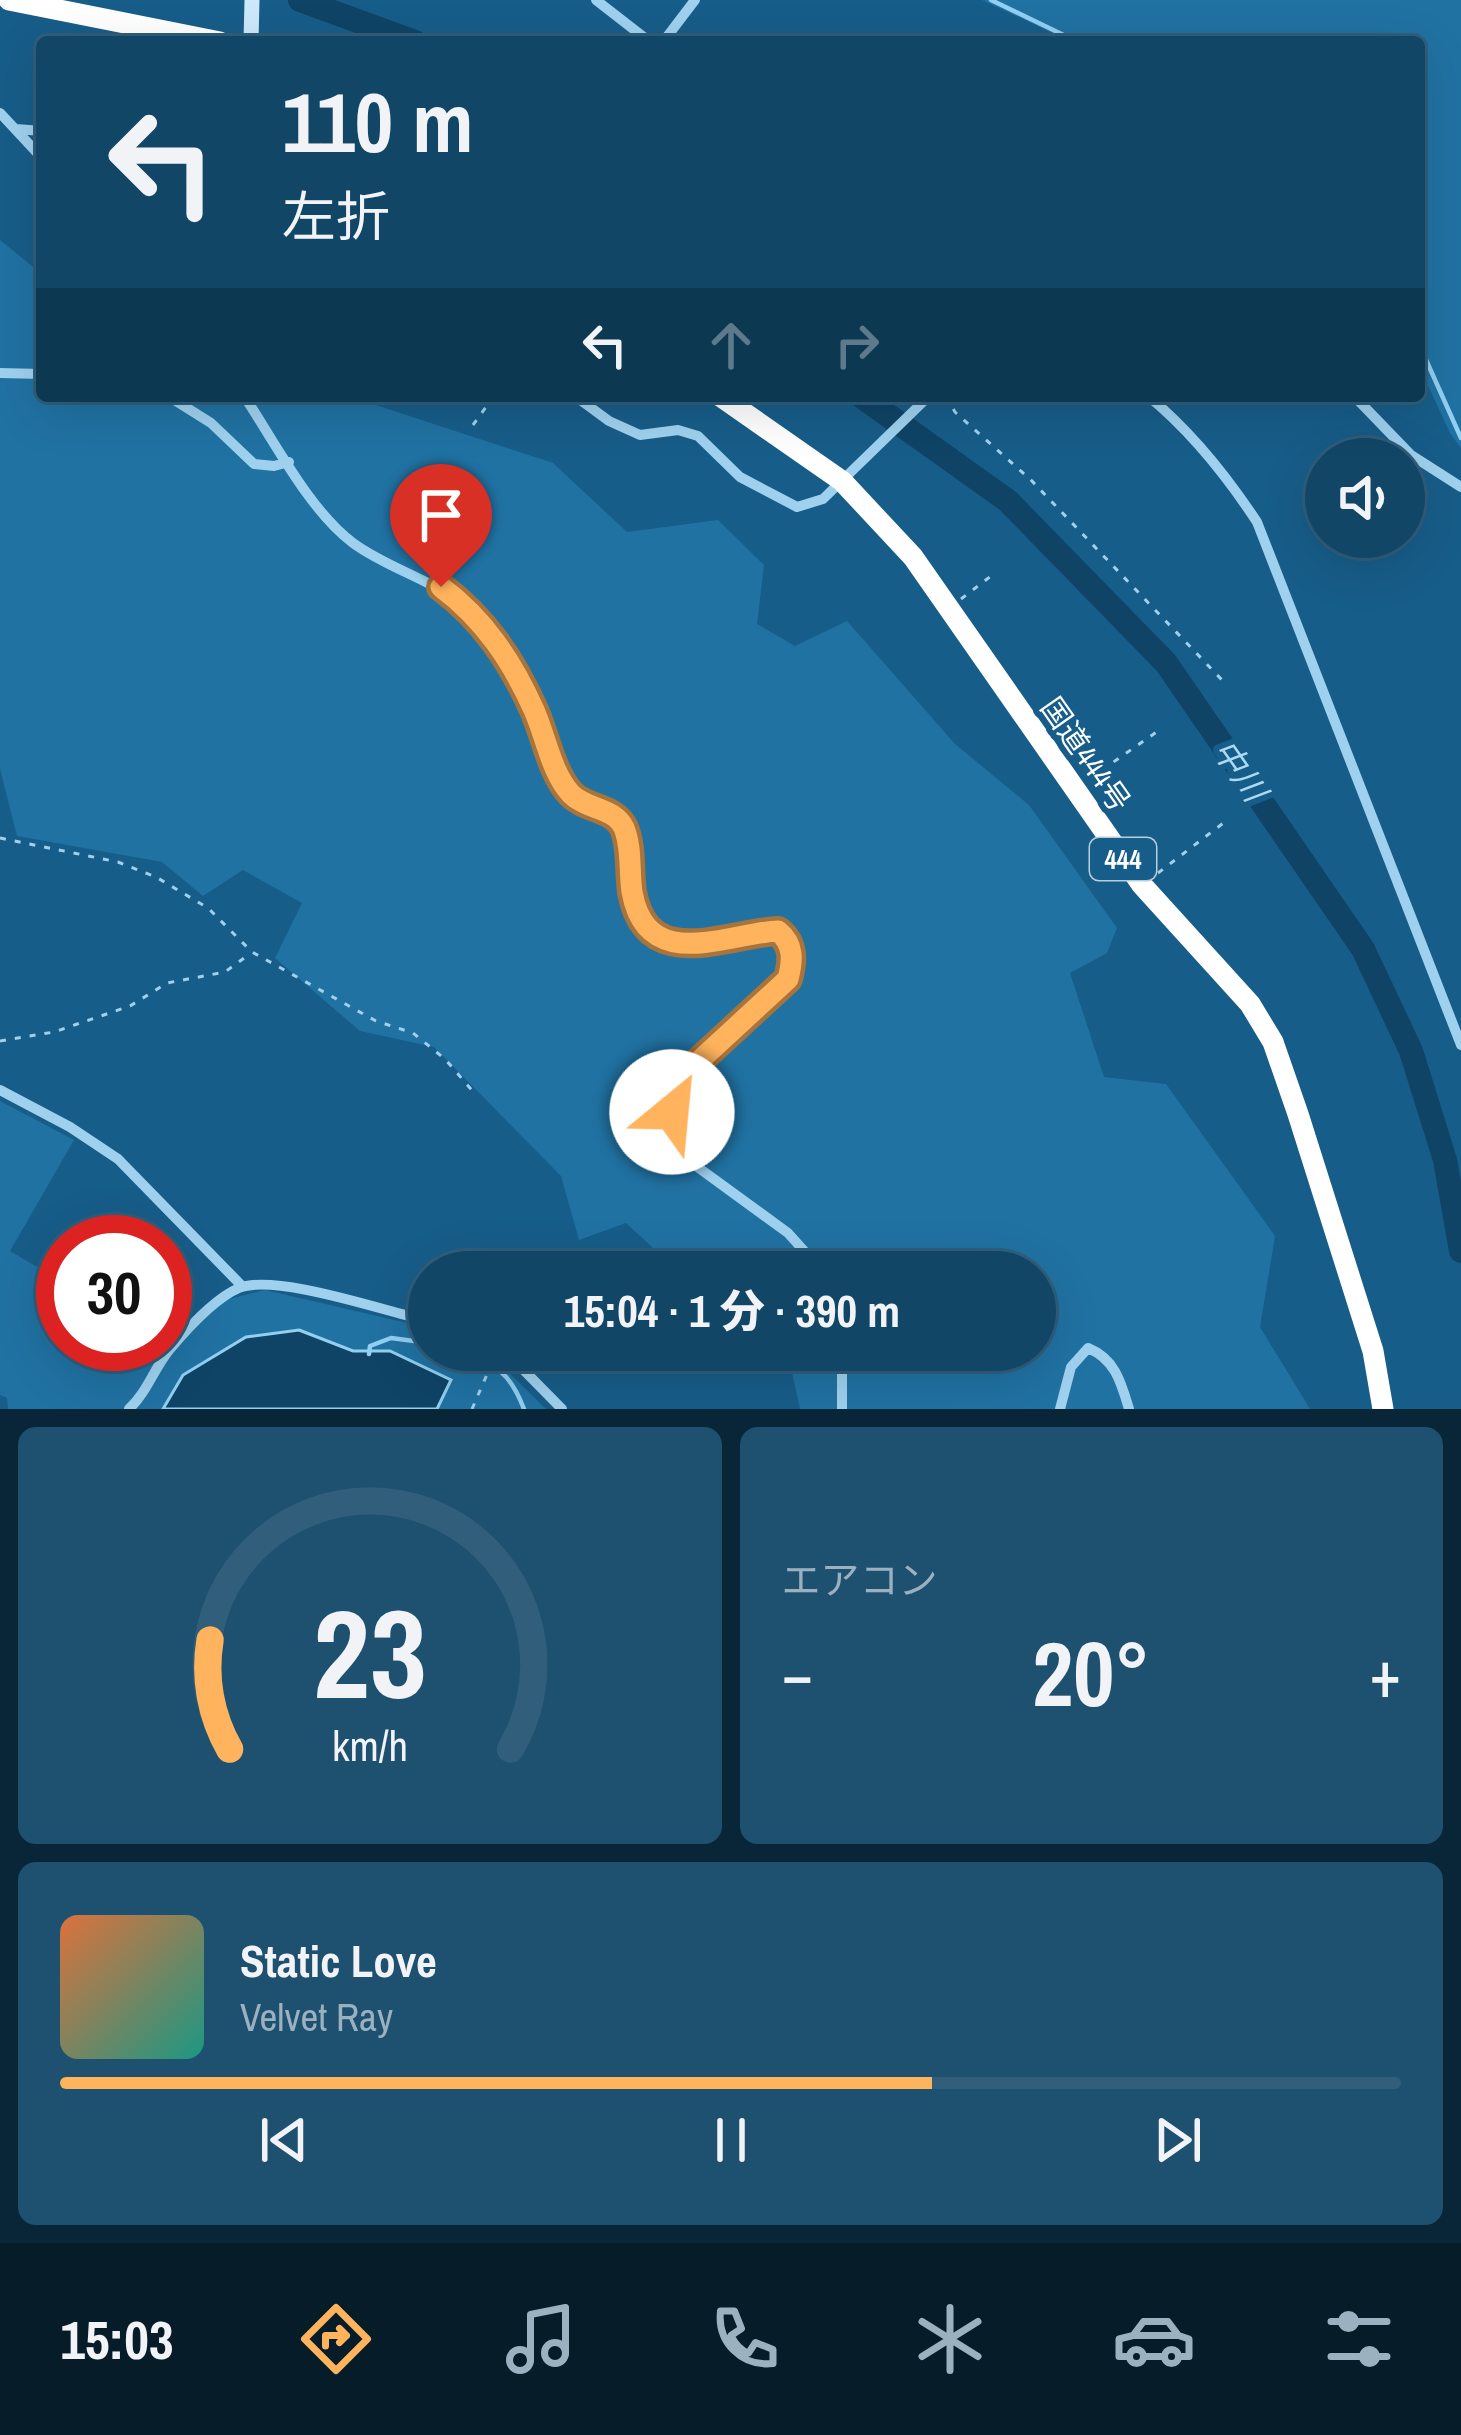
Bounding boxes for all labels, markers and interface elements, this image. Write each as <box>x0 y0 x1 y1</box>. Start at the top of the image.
text: 110 m <box>282 65 474 178</box>
icon: left <box>84 84 240 240</box>
text: 左折 <box>282 180 390 253</box>
icon: left <box>572 312 638 378</box>
icon: ahead <box>698 312 764 378</box>
icon: right <box>824 312 890 378</box>
map controls <box>1305 438 1425 558</box>
button: sound <box>1305 438 1425 558</box>
pin <box>390 464 492 587</box>
icon: arrive <box>408 482 474 548</box>
street label: 国道444号 <box>1032 689 1140 819</box>
water label: 中川 <box>1203 730 1279 812</box>
road number: 444 <box>1090 838 1156 880</box>
position arrow <box>609 1049 735 1175</box>
speed limit sign: 30 <box>36 1215 192 1371</box>
text: 15:04 · 1 分 · 390 m <box>564 1280 900 1341</box>
text: エアコン <box>782 1554 938 1606</box>
text: 23 <box>313 1569 427 1737</box>
text: 20° <box>1032 1613 1150 1734</box>
text: − <box>782 1629 813 1718</box>
text: + <box>1369 1629 1401 1718</box>
text: km/h <box>332 1716 408 1773</box>
text: Static Love <box>240 1930 437 1991</box>
text: Velvet Ray <box>240 1991 393 2043</box>
icon: previous <box>251 2107 317 2173</box>
icon: pause <box>698 2107 764 2173</box>
icon: next <box>1145 2107 1211 2173</box>
icon: directions <box>294 2297 378 2381</box>
icon: music <box>499 2297 583 2381</box>
icon: phone <box>703 2297 787 2381</box>
icon: climate <box>908 2297 992 2381</box>
icon: car <box>1112 2297 1196 2381</box>
icon: filters <box>1317 2297 1401 2381</box>
text: 15:03 <box>60 2303 174 2376</box>

